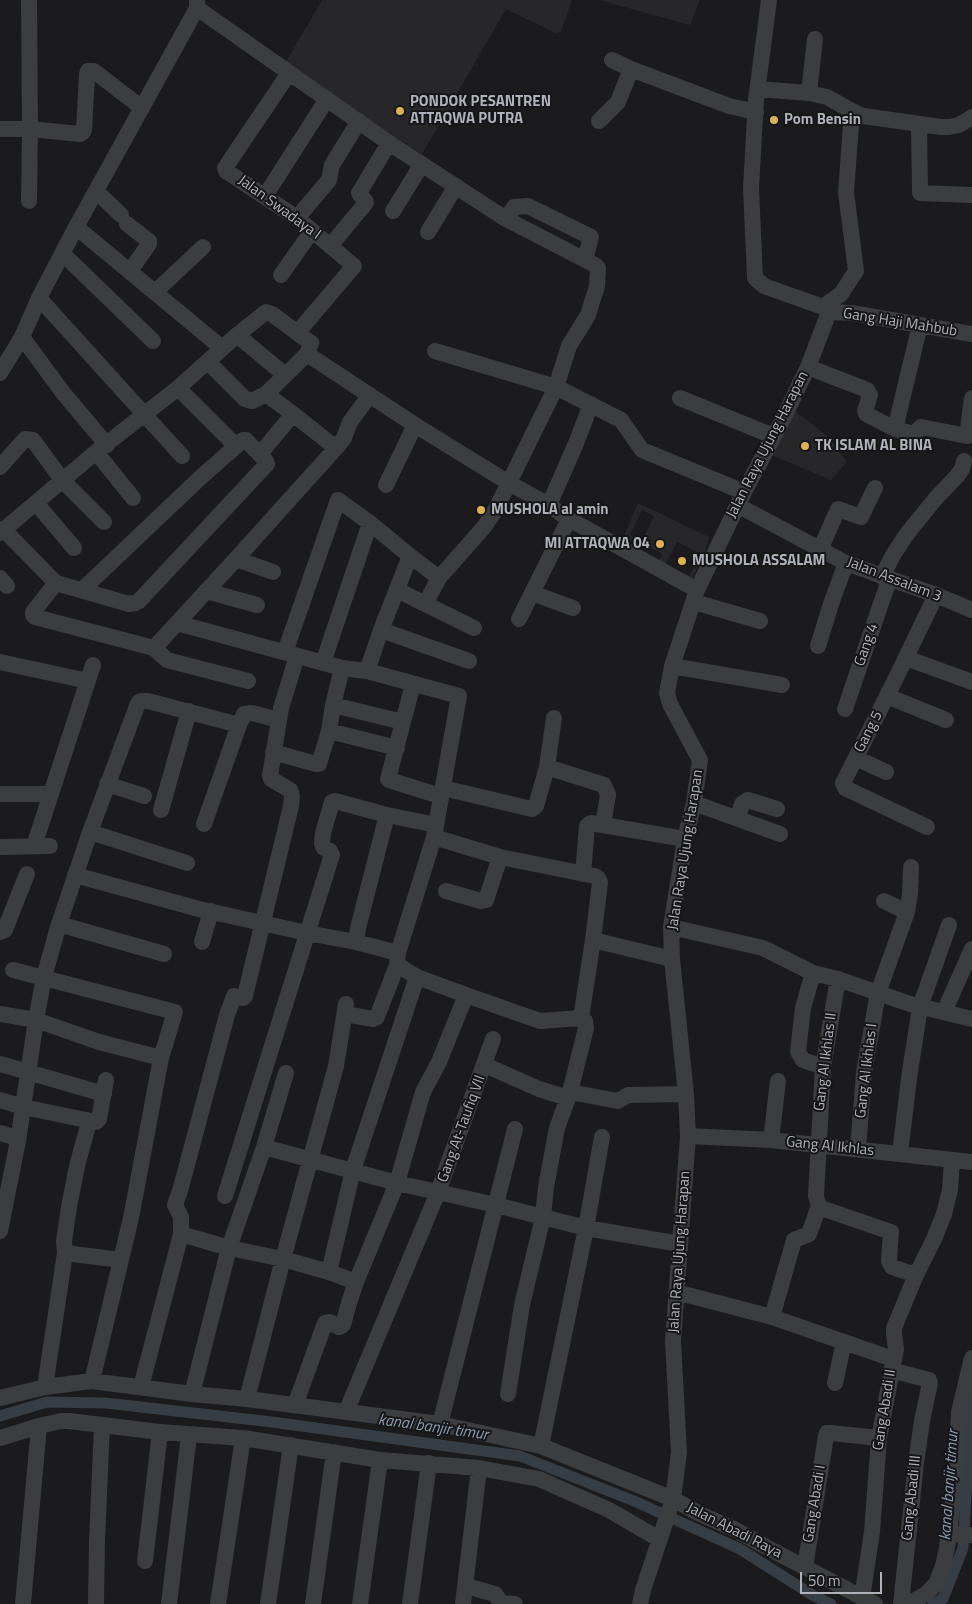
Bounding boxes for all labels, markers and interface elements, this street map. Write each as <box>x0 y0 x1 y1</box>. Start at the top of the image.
place label: PONDOK PESANTREN ATTAQWA PUTRA <box>410 93 551 128</box>
marker: PONDOK PESANTREN ATTAQWA PUTRA <box>394 105 406 117</box>
place label: Pom Bensin <box>784 111 861 129</box>
marker: Pom Bensin <box>768 114 780 126</box>
street label: Jalan Swadaya I <box>234 172 324 244</box>
street label: Gang Haji Mahbub <box>842 305 958 341</box>
street label: Jalan Raya Ujung Harapan <box>723 368 813 522</box>
place label: TK ISLAM AL BINA <box>815 437 932 455</box>
marker: TK ISLAM AL BINA <box>799 440 811 452</box>
place label: MUSHOLA al amin <box>491 501 609 519</box>
marker: MUSHOLA al amin <box>475 504 487 516</box>
place label: MI ATTAQWA 04 <box>544 535 650 553</box>
marker: MI ATTAQWA 04 <box>654 538 666 550</box>
place label: MUSHOLA ASSALAM <box>692 552 825 570</box>
street label: Jalan Assalam 3 <box>844 554 944 606</box>
marker: MUSHOLA ASSALAM <box>676 555 688 567</box>
street label: Gang 4 <box>851 621 883 669</box>
street label: Gang 5 <box>851 708 887 756</box>
street label: Jalan Raya Ujung Harapan <box>664 768 708 932</box>
street label: Gang Al Ikhlas II <box>811 1012 841 1112</box>
street label: Gang Al Ikhlas I <box>852 1023 882 1119</box>
street label: Gang At-Taufiq VII <box>434 1073 490 1185</box>
street label: Gang Al Ikhlas <box>785 1133 875 1161</box>
street label: Jalan Raya Ujung Harapan <box>665 1170 695 1334</box>
street label: Gang Abadi II <box>870 1368 900 1452</box>
water label: kanal banjir timur <box>377 1411 489 1445</box>
water label: kanal banjir timur <box>937 1429 963 1541</box>
street label: Gang Abadi III <box>899 1454 925 1542</box>
street label: Gang Abadi I <box>800 1464 830 1544</box>
street label: Jalan Abadi Raya <box>683 1499 785 1563</box>
scale bar <box>802 1562 884 1594</box>
text: 50 m <box>808 1569 841 1592</box>

